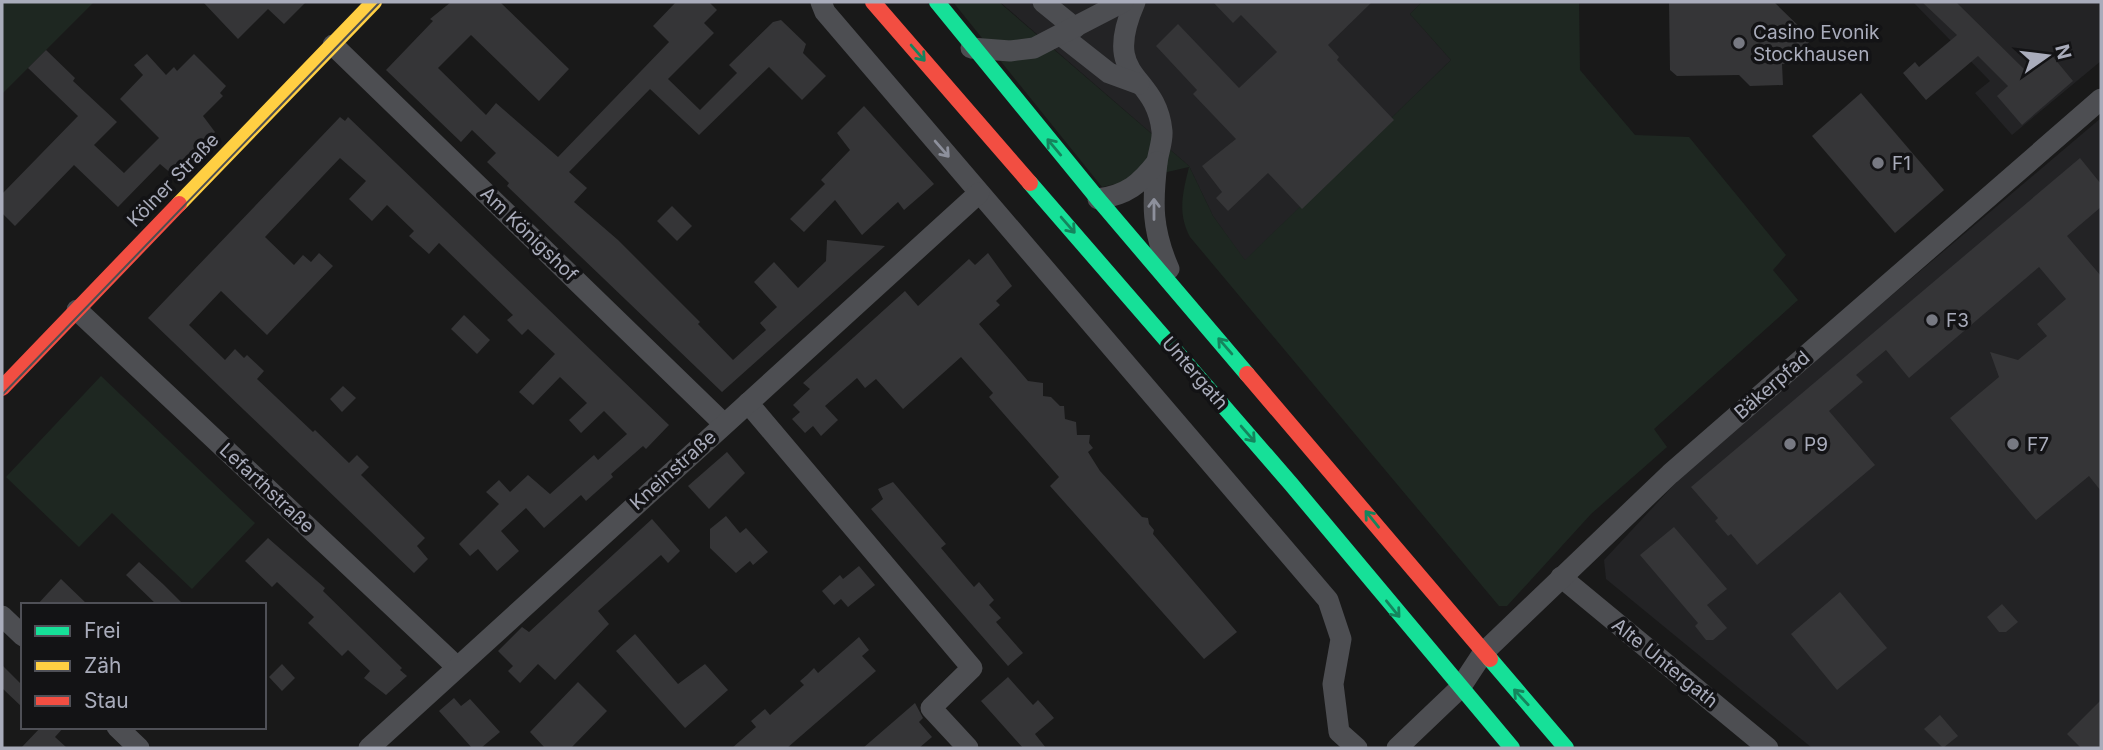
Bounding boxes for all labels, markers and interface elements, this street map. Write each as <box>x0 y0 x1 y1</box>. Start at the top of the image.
place label: Casino Evonik Stockhausen <box>1753 21 1880 66</box>
north arrow <box>2012 21 2082 91</box>
marker: Casino Evonik Stockhausen <box>1731 35 1747 51</box>
text: N <box>2050 42 2076 62</box>
one-way arrow <box>910 44 926 62</box>
street label: Kölner Straße <box>122 128 224 232</box>
one-way arrow <box>1047 138 1062 156</box>
one-way arrow <box>934 139 950 157</box>
place label: F1 <box>1892 152 1911 175</box>
marker: F1 <box>1870 155 1886 171</box>
street label: Am Königshof <box>476 182 582 286</box>
one-way arrow <box>1147 198 1161 221</box>
one-way arrow <box>1060 216 1076 234</box>
place label: F3 <box>1946 309 1969 332</box>
marker: F3 <box>1924 312 1940 328</box>
street label: Untergath <box>1157 332 1233 414</box>
one-way arrow <box>1217 337 1233 355</box>
street label: Bäkerpfad <box>1730 346 1814 424</box>
street label: Kneinstraße <box>625 425 721 515</box>
one-way arrow <box>1240 425 1256 443</box>
place label: P9 <box>1804 433 1828 456</box>
place label: F7 <box>2027 433 2049 456</box>
marker: P9 <box>1782 436 1798 452</box>
marker: F7 <box>2005 436 2021 452</box>
street label: Lefarthstraße <box>215 438 319 538</box>
one-way arrow <box>1364 511 1379 529</box>
one-way arrow <box>1386 600 1401 618</box>
legend <box>21 603 266 729</box>
street label: Alte Untergath <box>1607 613 1723 713</box>
text: Frei <box>84 618 121 643</box>
text: Zäh <box>84 653 121 678</box>
text: Stau <box>84 688 129 713</box>
one-way arrow <box>1512 689 1529 706</box>

